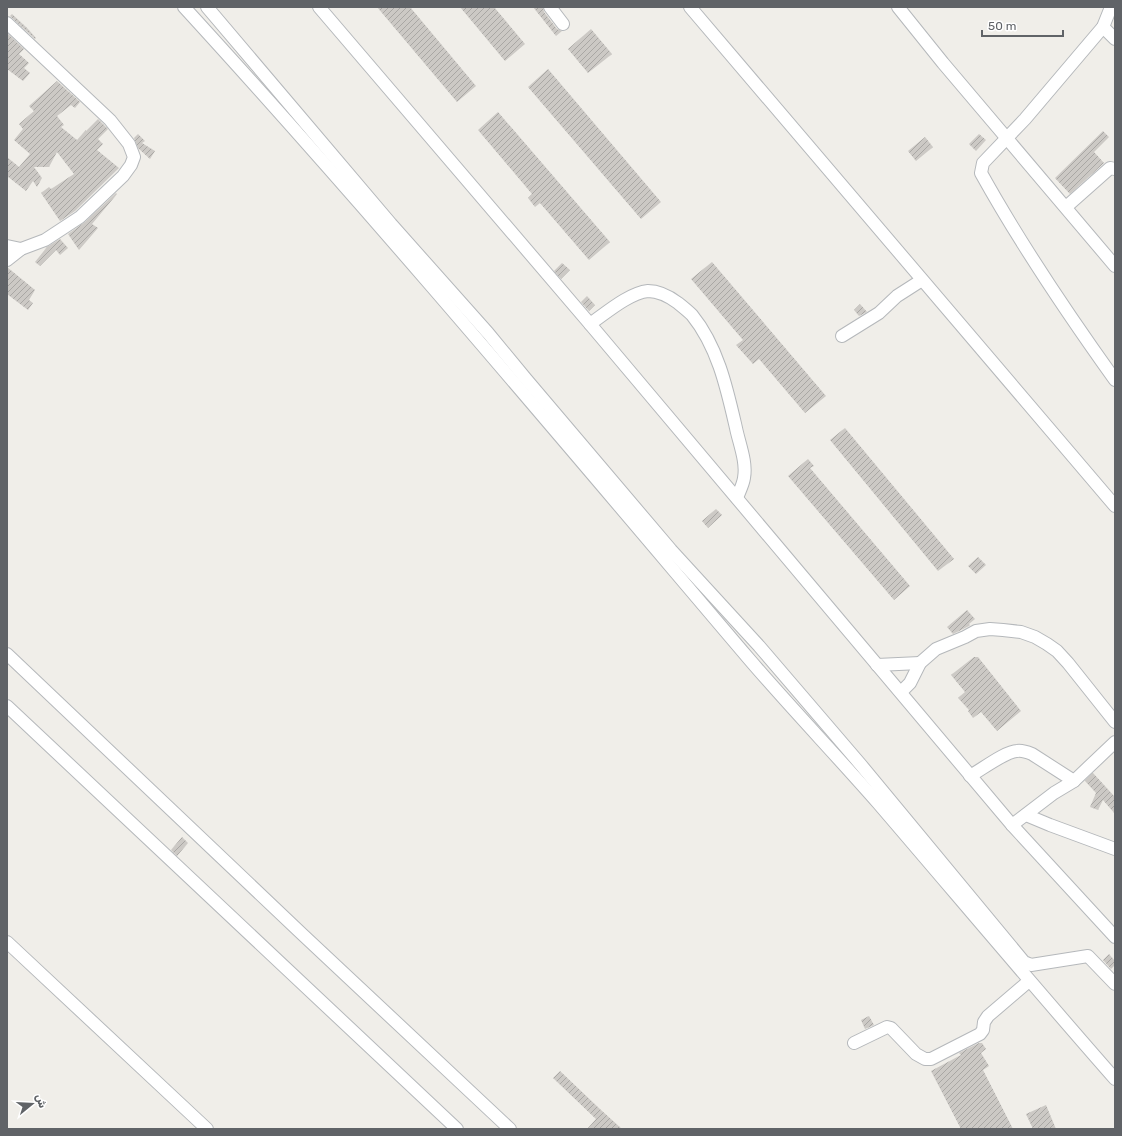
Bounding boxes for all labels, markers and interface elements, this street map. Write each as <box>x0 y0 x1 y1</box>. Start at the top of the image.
scale bar <box>982 12 1063 38</box>
text: 50 m <box>988 19 1016 33</box>
north arrow <box>12 1084 52 1124</box>
text: ش <box>33 1092 49 1110</box>

